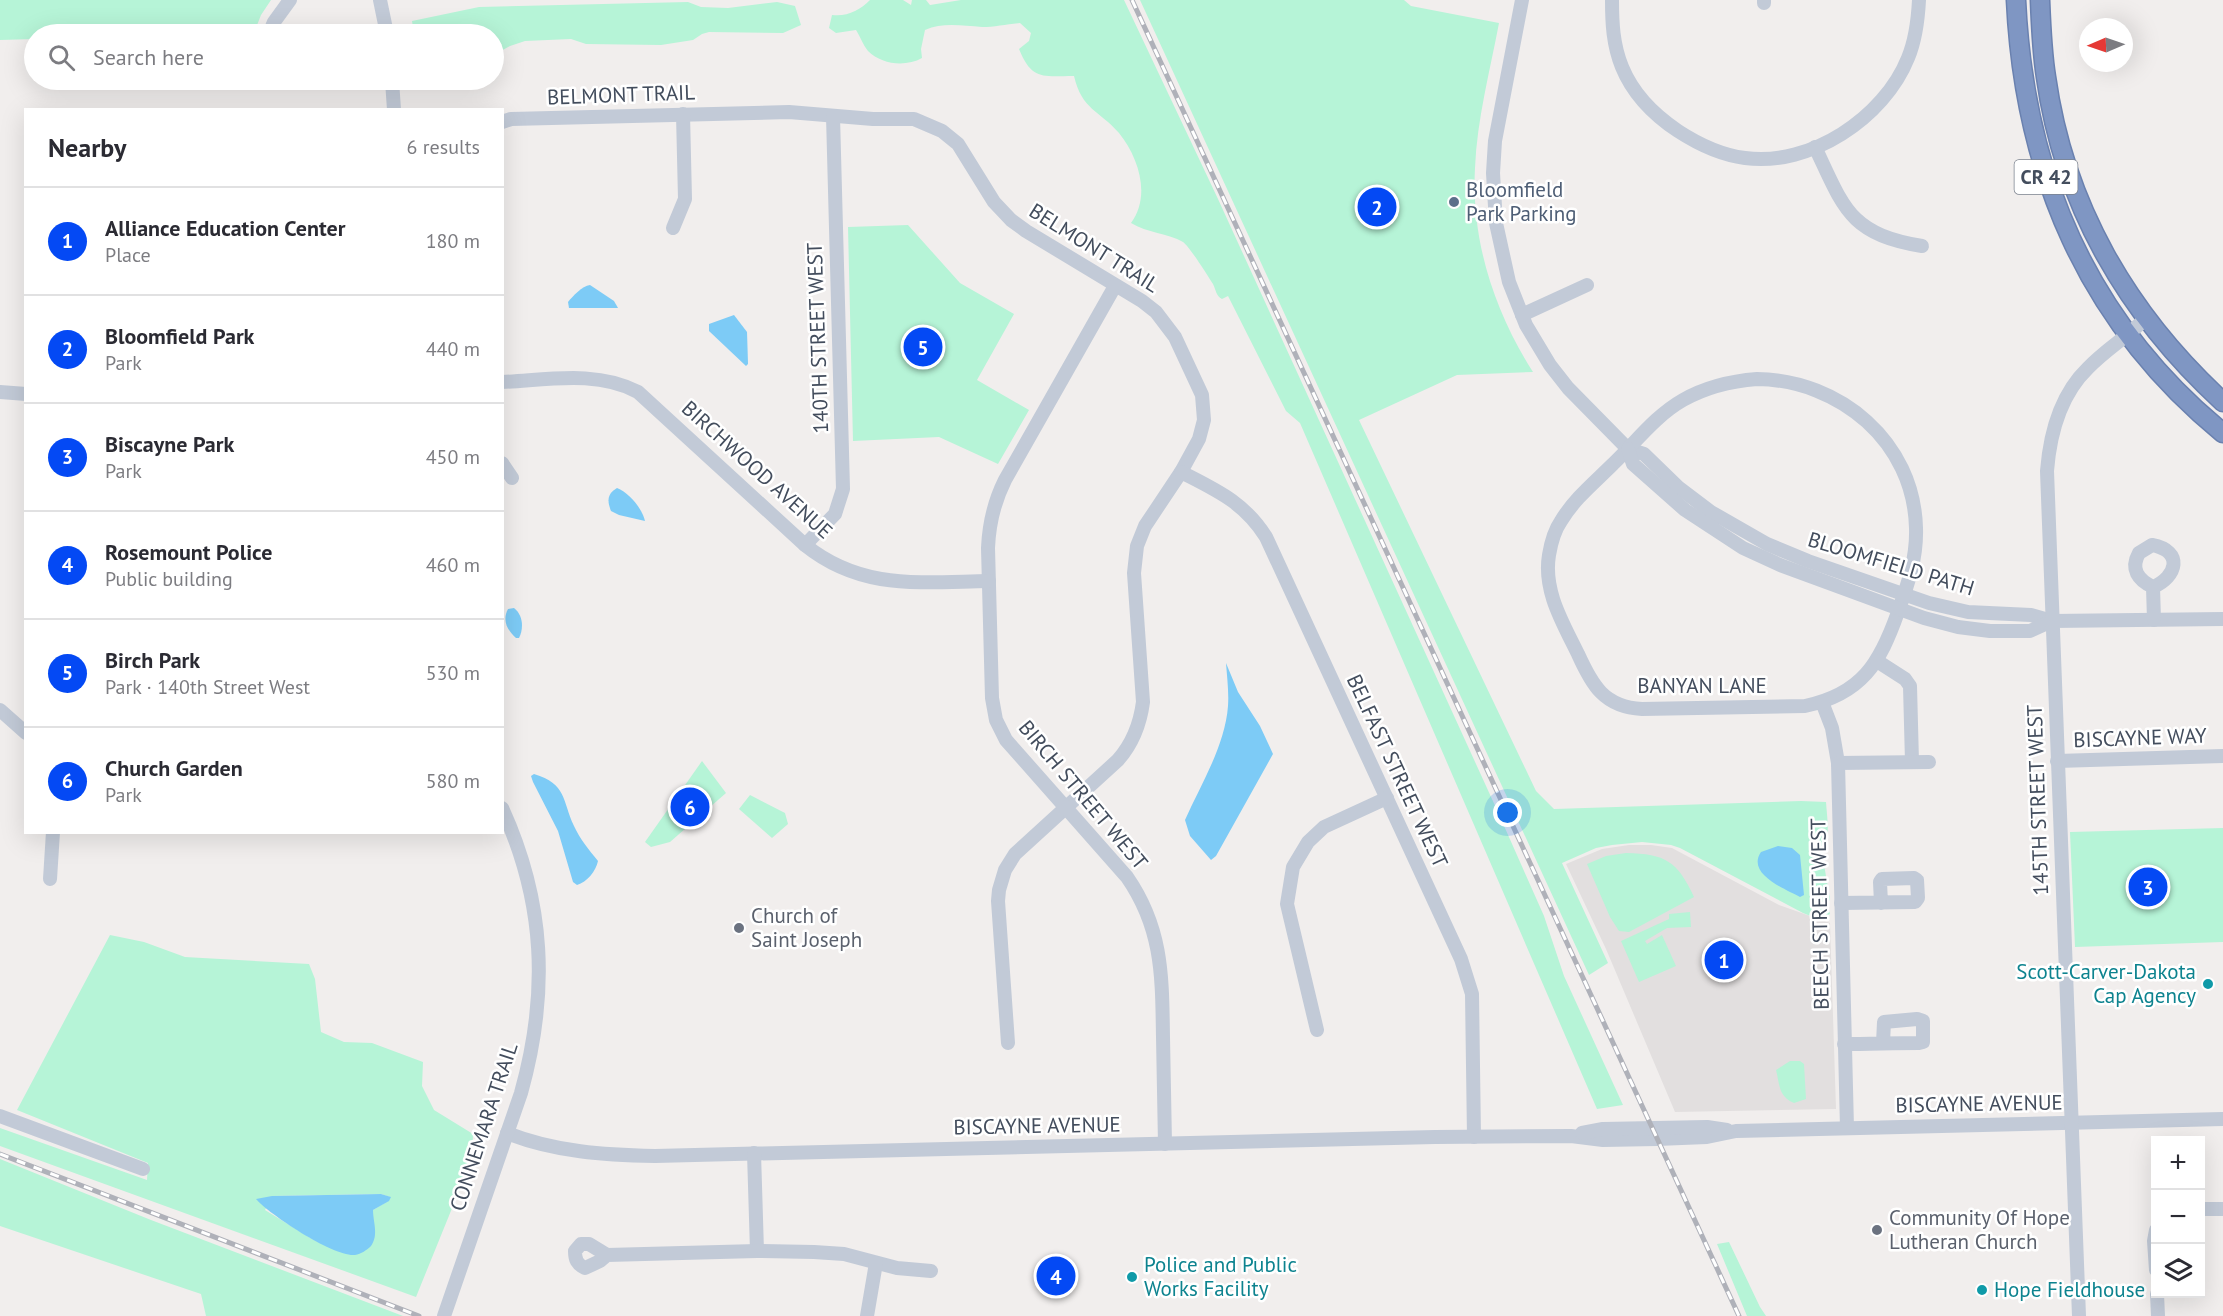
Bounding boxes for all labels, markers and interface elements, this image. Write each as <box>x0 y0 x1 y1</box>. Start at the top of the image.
north arrow <box>2079 18 2133 72</box>
search box <box>24 24 504 90</box>
icon: search <box>45 41 78 74</box>
text: Search here <box>93 43 204 71</box>
street label: BELMONT TRAIL <box>546 78 696 111</box>
text: Nearby <box>48 131 126 164</box>
text: 6 results <box>407 134 480 160</box>
road number: CR 42 <box>2014 160 2078 194</box>
place label: Bloomfield Park Parking <box>1466 176 1577 227</box>
pin: 2 <box>1358 184 1396 230</box>
marker: Bloomfield Park Parking <box>1447 195 1461 209</box>
street label: BELMONT TRAIL <box>1024 197 1164 298</box>
text: Alliance Education Center <box>105 214 345 242</box>
text: 1 <box>62 228 73 254</box>
text: 180 m <box>426 228 480 254</box>
text: Place <box>105 242 151 268</box>
street label: 140TH STREET WEST <box>801 242 834 434</box>
text: Bloomfield Park <box>105 322 254 350</box>
pin: 5 <box>904 324 942 370</box>
text: 2 <box>62 336 73 362</box>
text: 440 m <box>426 336 480 362</box>
text: Park <box>105 350 142 376</box>
street label: BIRCHWOOD AVENUE <box>676 395 838 545</box>
text: Biscayne Park <box>105 430 234 458</box>
text: 3 <box>62 444 73 470</box>
text: 450 m <box>426 444 480 470</box>
text: Park <box>105 458 142 484</box>
street label: BLOOMFIELD PATH <box>1805 525 1978 602</box>
text: Rosemount Police <box>105 538 272 566</box>
text: 4 <box>62 552 73 578</box>
text: 460 m <box>426 552 480 578</box>
text: Public building <box>105 566 233 592</box>
text: Birch Park <box>105 646 200 674</box>
text: 5 <box>62 660 73 686</box>
text: 530 m <box>426 660 480 686</box>
street label: BELFAST STREET WEST <box>1341 670 1454 872</box>
street label: BANYAN LANE <box>1637 672 1767 699</box>
text: Park · 140th Street West <box>105 674 310 700</box>
street label: 145TH STREET WEST <box>2021 704 2054 896</box>
street label: BIRCH STREET WEST <box>1013 714 1154 875</box>
street label: BISCAYNE WAY <box>2073 722 2207 753</box>
text: Church Garden <box>105 754 243 782</box>
text: 6 <box>62 768 73 794</box>
text: 580 m <box>426 768 480 794</box>
text: Park <box>105 782 142 808</box>
pin: 6 <box>670 784 710 830</box>
your location <box>1493 798 1522 827</box>
street label: BEECH STREET WEST <box>1804 818 1835 1010</box>
pin: 3 <box>2128 864 2168 910</box>
place label: Church of Saint Joseph <box>751 902 862 953</box>
marker: Church of Saint Joseph <box>732 921 746 935</box>
pin: 1 <box>1704 938 1744 982</box>
place label: Scott-Carver-Dakota Cap Agency <box>2016 958 2196 1009</box>
marker: Scott-Carver-Dakota Cap Agency <box>2201 977 2215 991</box>
street label: CONNEMARA TRAIL <box>444 1039 524 1214</box>
street label: BISCAYNE AVENUE <box>1895 1089 2063 1118</box>
street label: BISCAYNE AVENUE <box>953 1111 1121 1140</box>
map controls <box>2151 1136 2205 1298</box>
button: + <box>2151 1136 2205 1190</box>
button: − <box>2151 1190 2205 1244</box>
place label: Community Of Hope Lutheran Church <box>1889 1204 2070 1255</box>
marker: Community Of Hope Lutheran Church <box>1870 1223 1884 1237</box>
button: layers <box>2151 1244 2205 1298</box>
place label: Police and Public Works Facility <box>1144 1251 1297 1302</box>
pin: 4 <box>1036 1254 1076 1298</box>
marker: Police and Public Works Facility <box>1125 1270 1139 1284</box>
place label: Hope Fieldhouse <box>1994 1276 2145 1303</box>
marker: Hope Fieldhouse <box>1975 1283 1989 1297</box>

